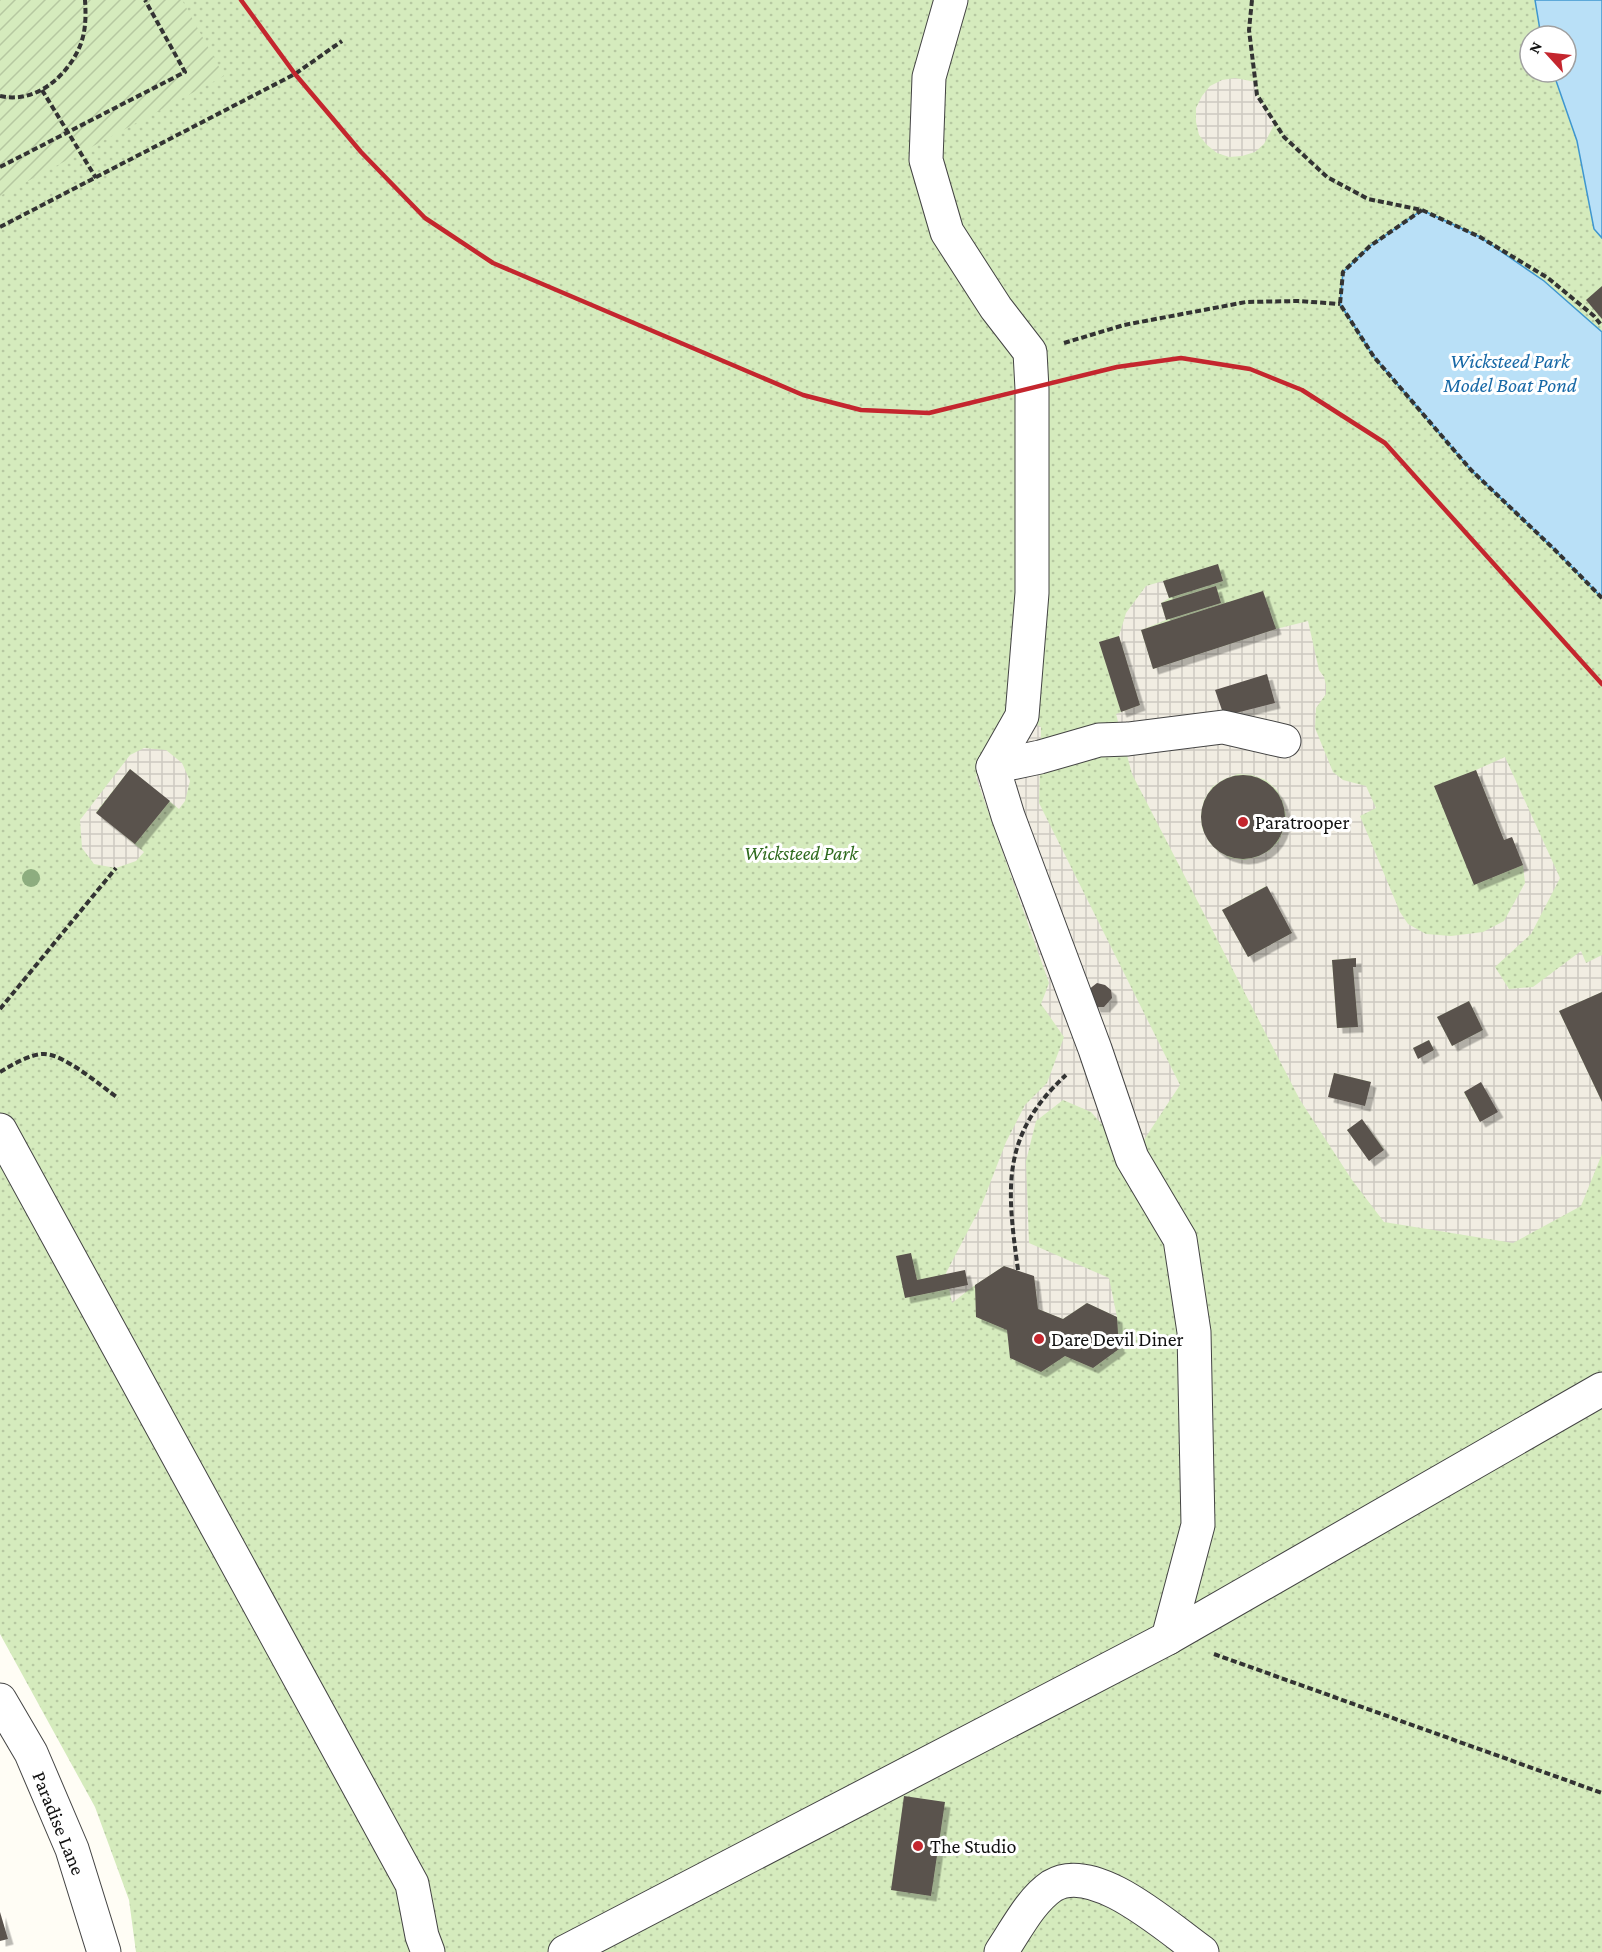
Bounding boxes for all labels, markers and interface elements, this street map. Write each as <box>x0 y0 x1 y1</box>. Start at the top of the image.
north arrow <box>1518 24 1578 84</box>
text: N <box>1525 39 1545 56</box>
water label: Wicksteed Park Model Boat Pond <box>1442 349 1578 397</box>
place label: Paratrooper <box>1255 811 1350 834</box>
marker: Paratrooper <box>1236 815 1250 829</box>
park label: Wicksteed Park <box>744 842 859 864</box>
place label: Dare Devil Diner <box>1051 1328 1184 1350</box>
marker: Dare Devil Diner <box>1032 1332 1046 1346</box>
street label: Paradise Lane <box>28 1768 90 1878</box>
place label: The Studio <box>930 1835 1017 1857</box>
marker: The Studio <box>911 1839 925 1853</box>

